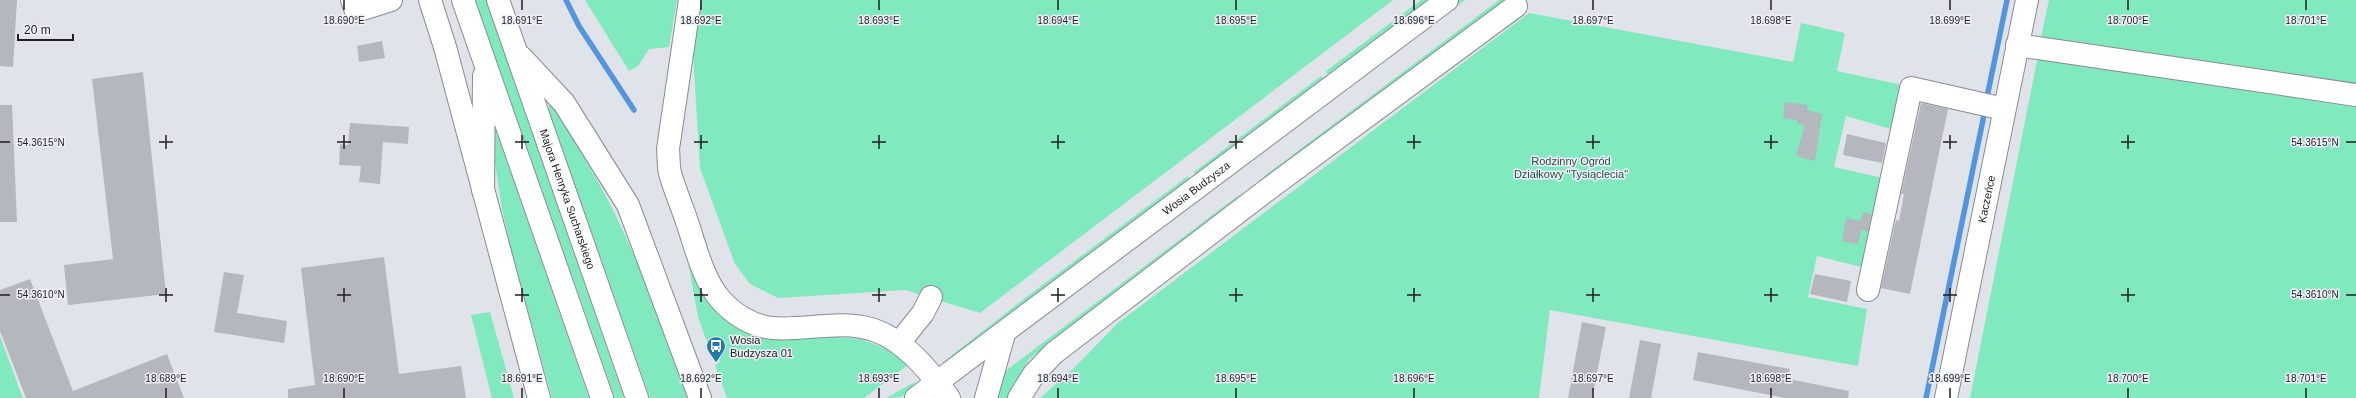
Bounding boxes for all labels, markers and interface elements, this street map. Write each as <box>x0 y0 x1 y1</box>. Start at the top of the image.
text: 18.690°E <box>323 15 365 26</box>
text: 18.691°E <box>501 15 543 26</box>
text: 18.692°E <box>680 15 722 26</box>
text: 18.693°E <box>858 15 900 26</box>
text: 18.694°E <box>1037 15 1079 26</box>
text: 18.695°E <box>1215 15 1257 26</box>
text: 18.696°E <box>1393 15 1435 26</box>
text: 18.697°E <box>1572 15 1614 26</box>
text: 18.698°E <box>1750 15 1792 26</box>
text: 18.699°E <box>1929 15 1971 26</box>
text: 18.700°E <box>2107 15 2149 26</box>
text: 18.701°E <box>2285 15 2327 26</box>
scale bar <box>18 16 73 42</box>
text: 20 m <box>24 23 51 37</box>
street label: Majora Henryka Sucharskiego <box>538 128 598 271</box>
text: 54.3615°N <box>17 137 65 148</box>
text: 54.3615°N <box>2291 137 2339 148</box>
park label: Rodzinny Ogród Działkowy "Tysiąclecia" <box>1514 155 1628 180</box>
street label: Wosia Budzysza <box>1160 158 1233 217</box>
street label: Kaczeńce <box>1976 174 1997 224</box>
text: 54.3610°N <box>17 289 65 300</box>
text: 54.3610°N <box>2291 289 2339 300</box>
place label: Wosia Budzysza 01 <box>730 334 793 359</box>
bus stop icon: Wosia Budzysza 01 <box>705 335 727 363</box>
text: 18.689°E <box>145 373 187 384</box>
text: 18.690°E <box>323 373 365 384</box>
text: 18.691°E <box>501 373 543 384</box>
text: 18.692°E <box>680 373 722 384</box>
text: 18.693°E <box>858 373 900 384</box>
text: 18.694°E <box>1037 373 1079 384</box>
text: 18.695°E <box>1215 373 1257 384</box>
text: 18.696°E <box>1393 373 1435 384</box>
text: 18.697°E <box>1572 373 1614 384</box>
text: 18.698°E <box>1750 373 1792 384</box>
text: 18.699°E <box>1929 373 1971 384</box>
text: 18.700°E <box>2107 373 2149 384</box>
text: 18.701°E <box>2285 373 2327 384</box>

